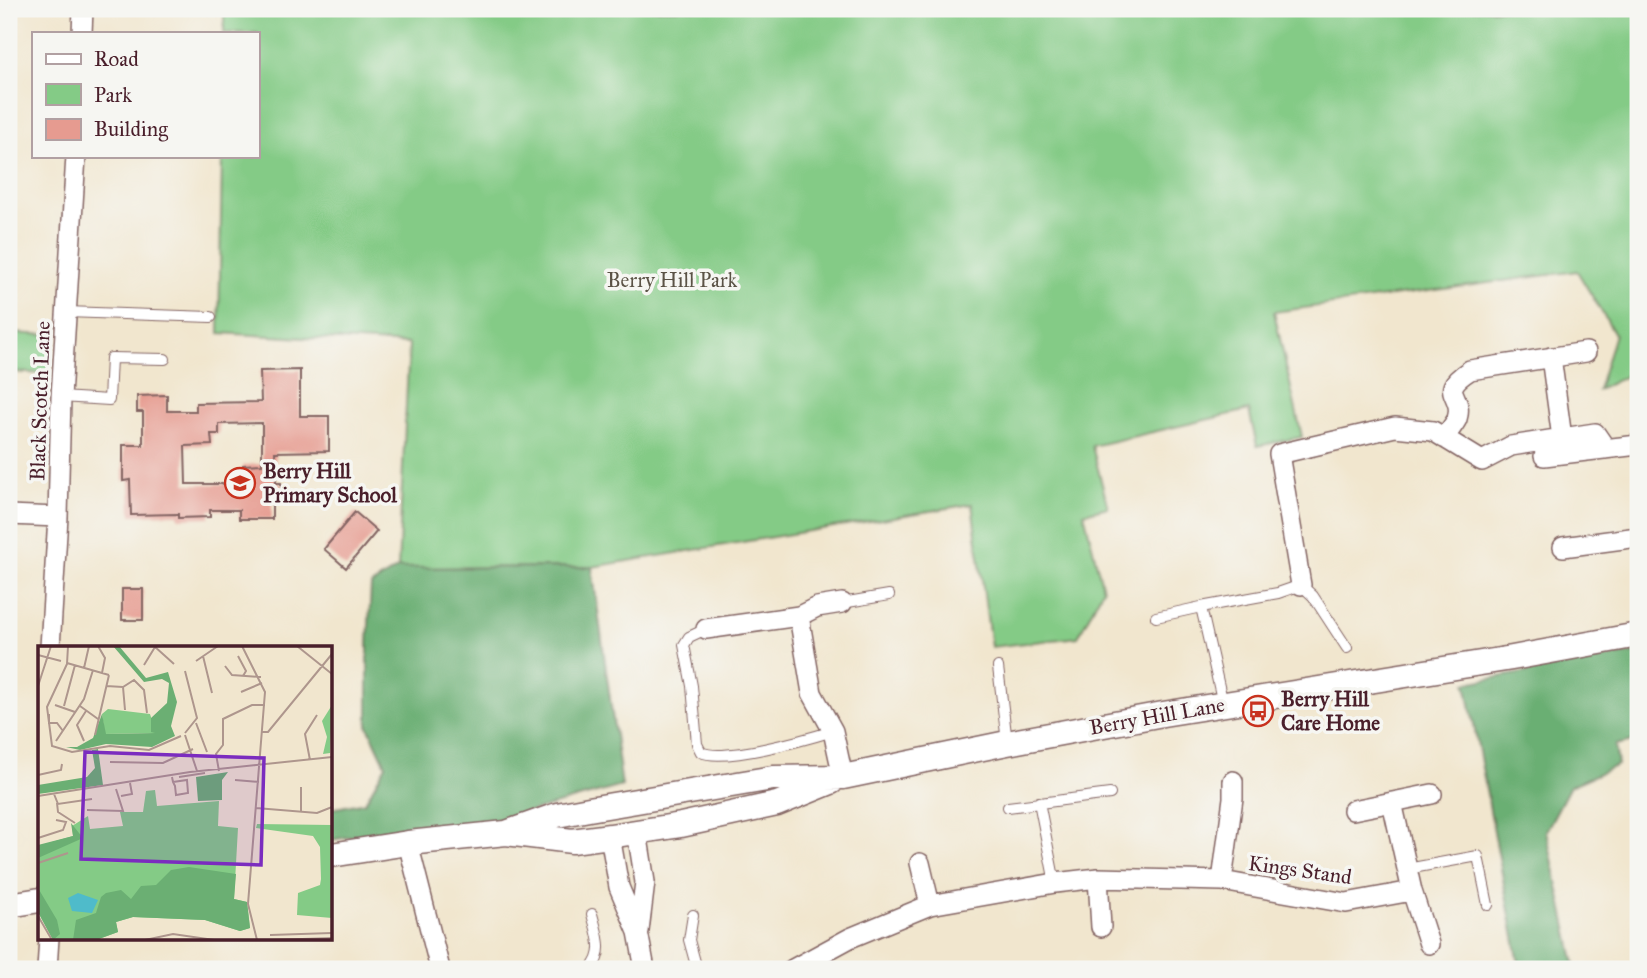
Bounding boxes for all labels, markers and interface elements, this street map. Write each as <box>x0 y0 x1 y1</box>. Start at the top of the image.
legend <box>32 32 259 158</box>
text: Road <box>94 46 139 72</box>
text: Park <box>94 82 132 108</box>
text: Building <box>94 116 168 142</box>
park label: Berry Hill Park <box>607 267 738 293</box>
street label: Black Scotch Lane <box>24 320 56 482</box>
place label: Berry Hill Primary School <box>263 458 398 508</box>
school or university icon: Berry Hill Primary School <box>223 466 257 500</box>
inset map <box>38 646 332 940</box>
place label: Berry Hill Care Home <box>1281 686 1380 736</box>
street label: Berry Hill Lane <box>1087 691 1227 741</box>
bus stop icon: Berry Hill Care Home <box>1241 694 1275 728</box>
street label: Kings Stand <box>1247 850 1354 890</box>

